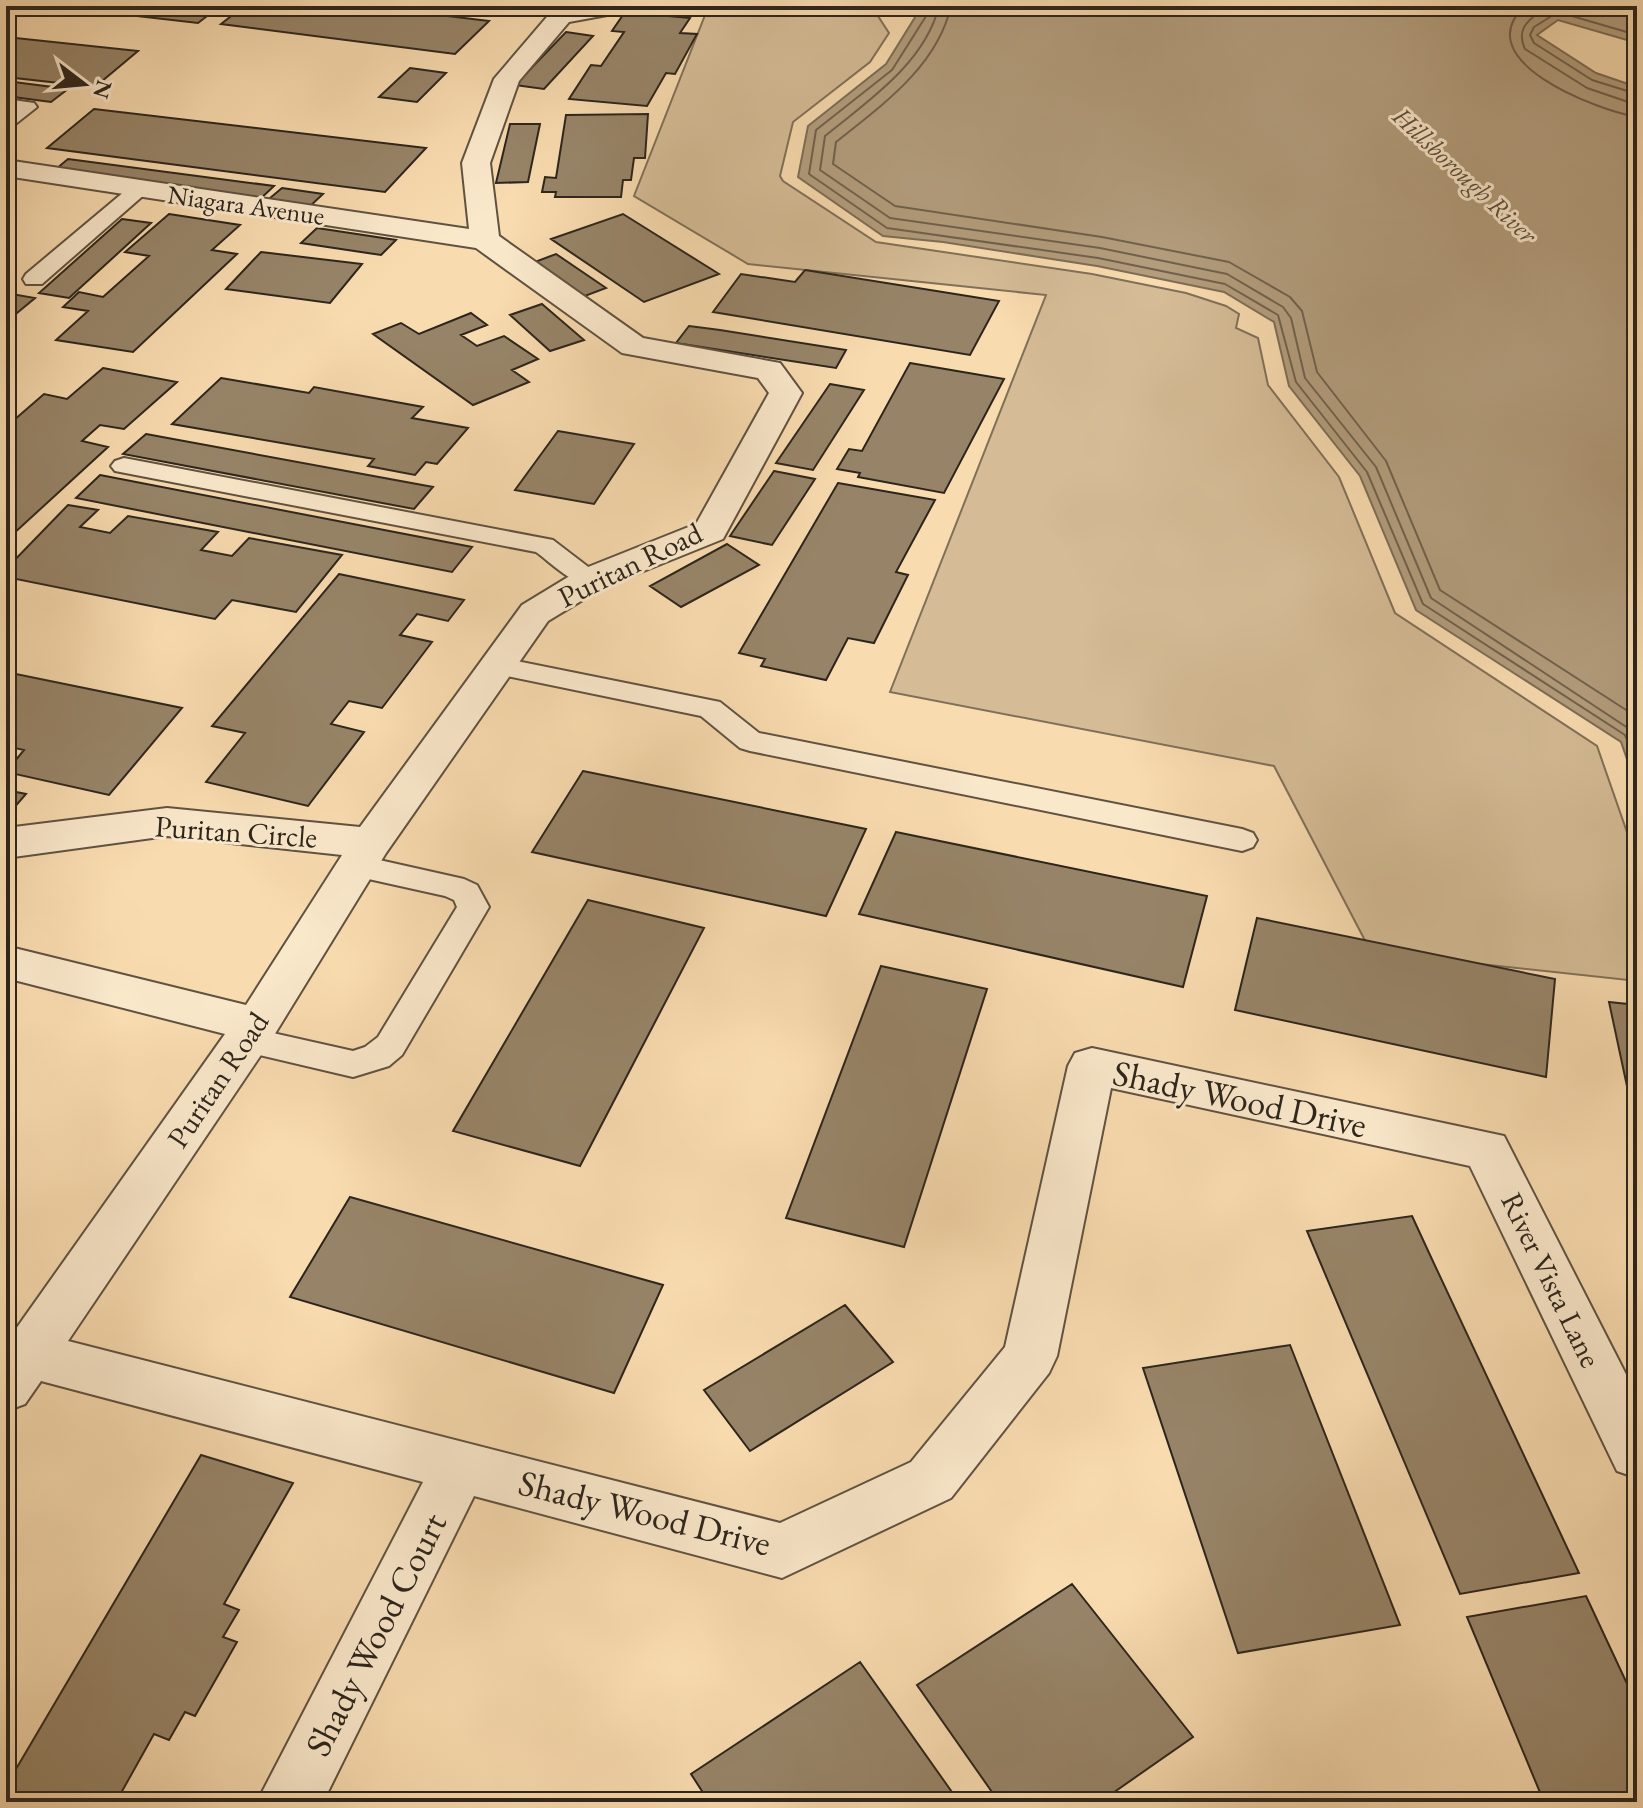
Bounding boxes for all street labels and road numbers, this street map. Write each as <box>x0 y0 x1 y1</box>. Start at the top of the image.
street label: Niagara Avenue <box>165 177 327 233</box>
street label: Puritan Road <box>551 513 709 616</box>
street label: Puritan Circle <box>153 806 319 857</box>
street label: Puritan Road <box>158 1004 278 1155</box>
street label: Shady Wood Drive <box>1109 1049 1371 1148</box>
street label: River Vista Lane <box>1492 1186 1611 1374</box>
street label: Shady Wood Drive <box>514 1458 776 1567</box>
street label: Shady Wood Court <box>294 1504 457 1764</box>

